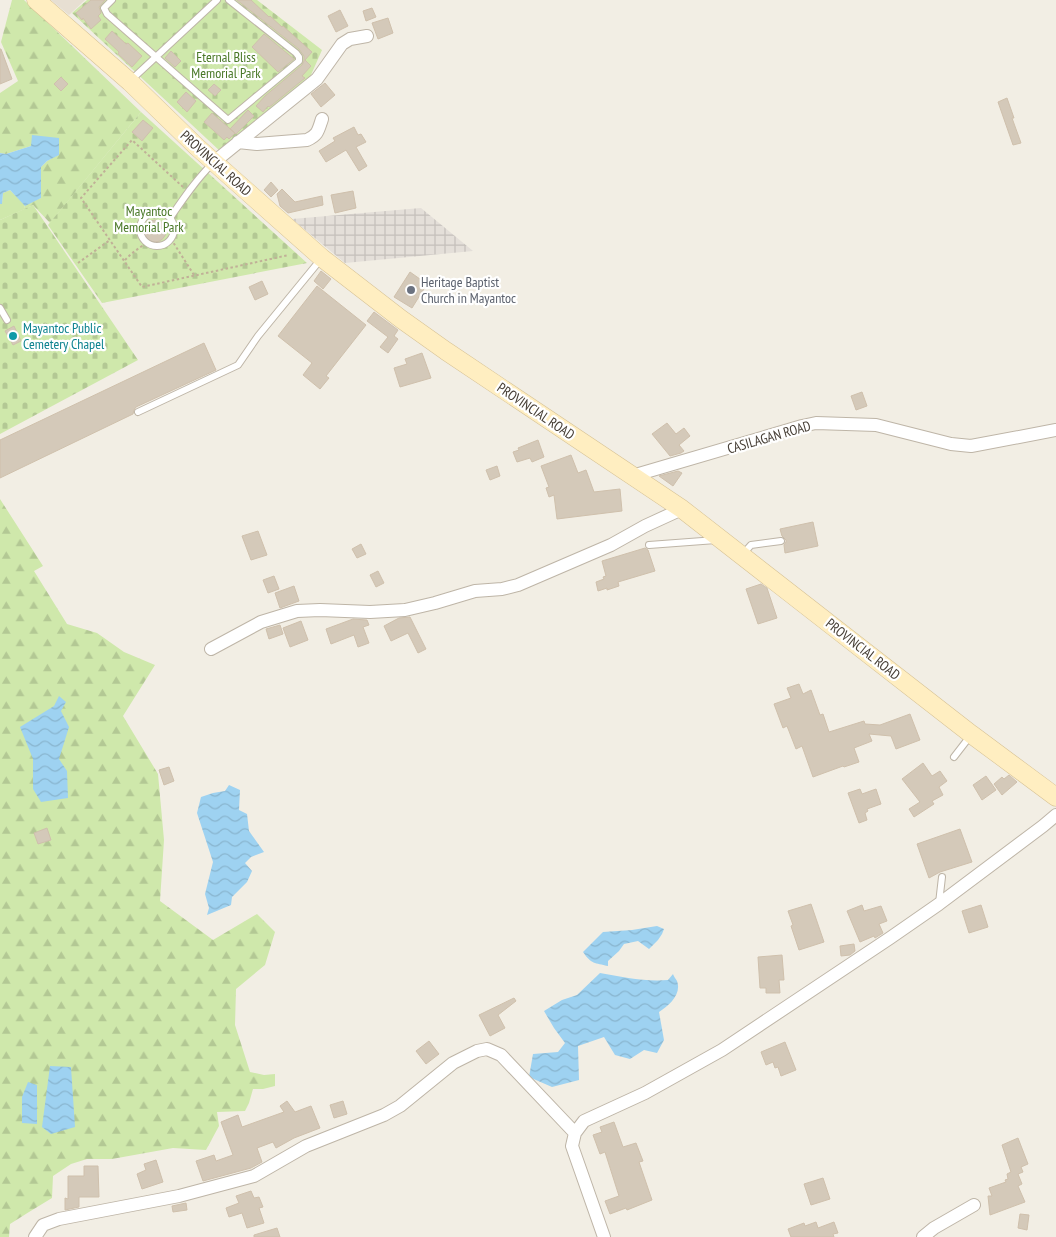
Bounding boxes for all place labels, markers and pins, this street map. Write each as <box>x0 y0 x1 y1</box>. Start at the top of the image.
place label: Heritage Baptist Church in Mayantoc <box>421 273 516 307</box>
marker: Heritage Baptist Church in Mayantoc <box>405 284 417 296</box>
place label: Mayantoc Public Cemetery Chapel <box>23 319 105 353</box>
marker: Mayantoc Public Cemetery Chapel <box>7 330 19 342</box>

